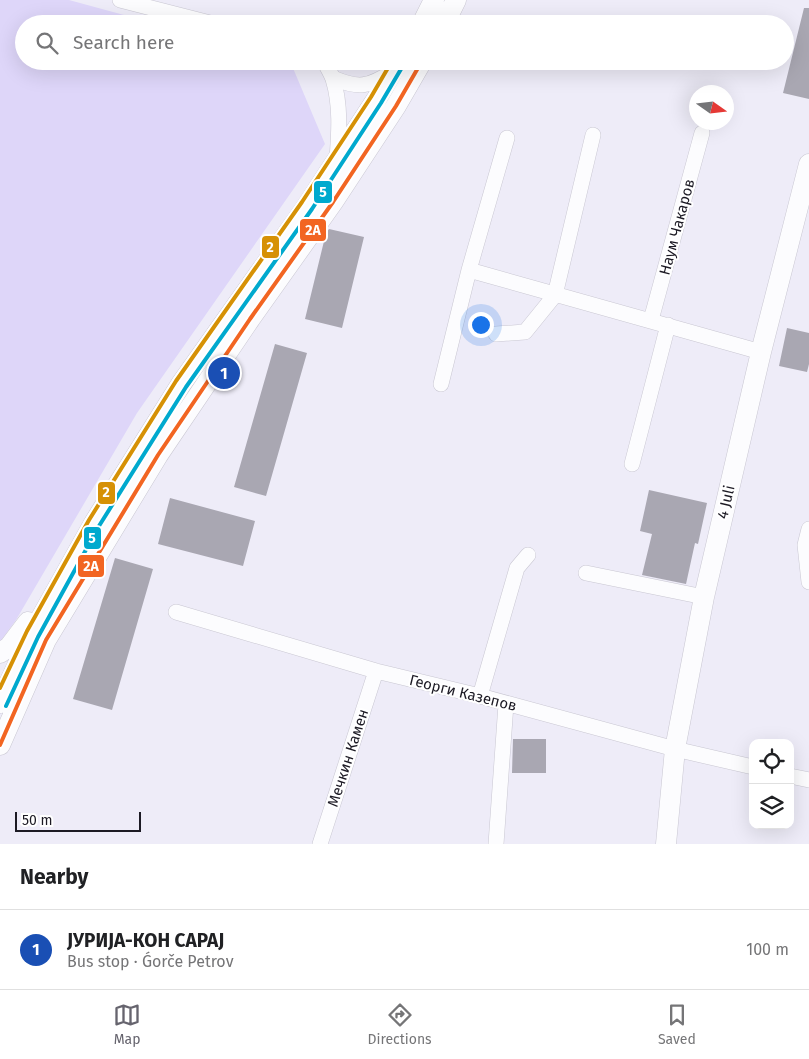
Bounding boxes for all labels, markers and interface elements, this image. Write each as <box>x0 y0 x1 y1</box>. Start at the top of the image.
search box <box>15 15 794 70</box>
icon: search <box>33 29 61 57</box>
text: Search here <box>73 31 174 54</box>
north arrow <box>689 85 734 130</box>
street label: Наум Чакаров <box>656 177 698 277</box>
line badge: 5 <box>313 180 333 204</box>
text: 5 <box>319 184 327 201</box>
line badge: 2A <box>299 218 327 242</box>
text: 2A <box>305 222 321 239</box>
line badge: 2 <box>261 235 280 259</box>
text: 2 <box>266 239 274 256</box>
your location <box>468 312 494 338</box>
pin: 1 <box>208 354 240 392</box>
line badge: 2 <box>97 481 116 505</box>
street label: 4 Juli <box>713 483 739 521</box>
text: 2 <box>102 484 110 501</box>
line badge: 5 <box>83 526 102 550</box>
text: 5 <box>88 530 96 547</box>
line badge: 2A <box>77 554 105 578</box>
text: 2A <box>83 558 99 575</box>
street label: Георги Казепов <box>407 671 519 715</box>
street label: Мечкин Камен <box>324 707 372 809</box>
map controls <box>749 739 794 829</box>
button: locate <box>749 739 794 784</box>
button: layers <box>749 784 794 829</box>
scale bar <box>15 809 141 832</box>
text: 50 m <box>22 812 53 829</box>
text: Nearby <box>20 864 88 890</box>
text: ЈУРИЈА-КОН САРАЈ <box>67 929 224 952</box>
text: 1 <box>32 940 40 959</box>
text: 100 m <box>746 940 789 959</box>
text: Bus stop · Ǵorče Petrov <box>67 952 234 971</box>
tab: Map <box>113 1001 141 1048</box>
tab: Directions <box>367 1001 432 1048</box>
tab: Saved <box>658 1001 696 1048</box>

